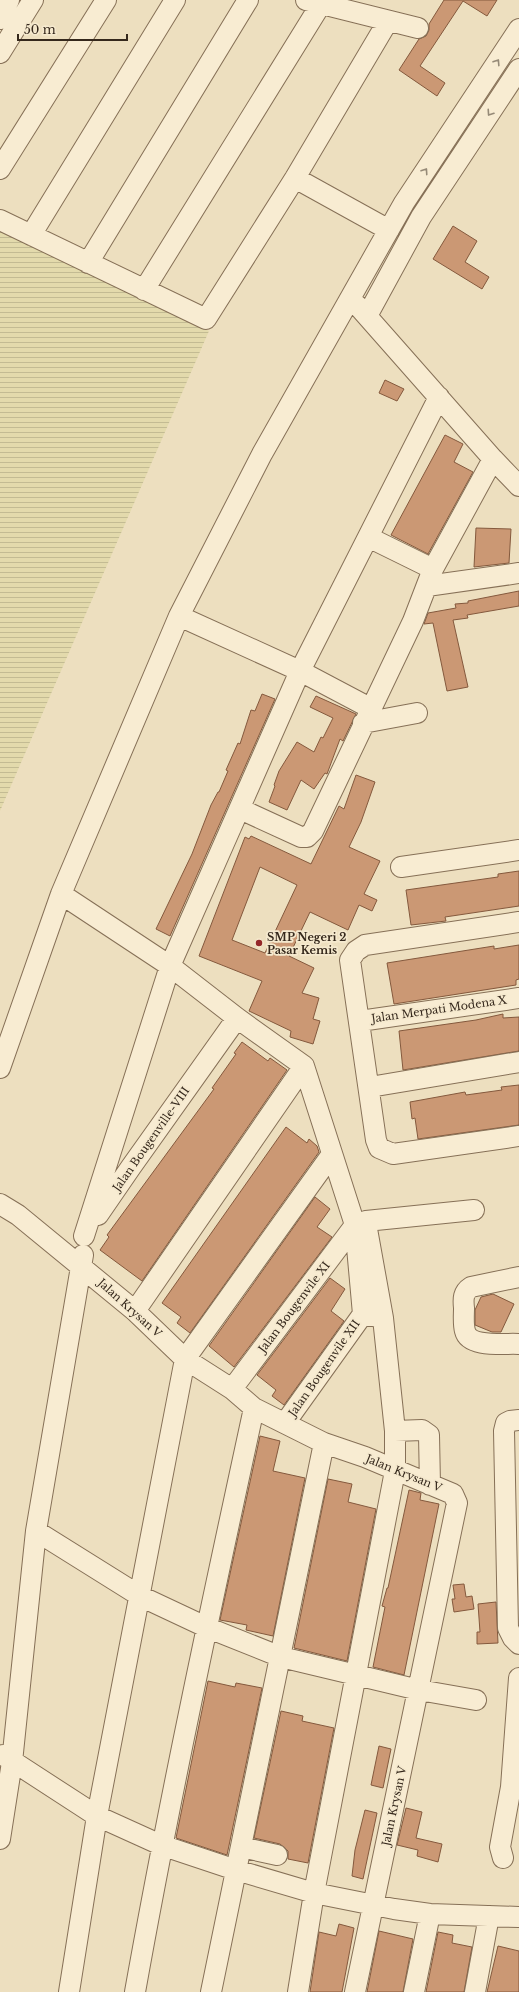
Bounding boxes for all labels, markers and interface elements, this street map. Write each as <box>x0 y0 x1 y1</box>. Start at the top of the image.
scale bar <box>18 16 127 42</box>
text: 50 m <box>24 22 56 37</box>
one-way arrow <box>493 60 500 67</box>
one-way arrow <box>488 109 495 116</box>
one-way arrow <box>420 168 427 175</box>
place label: SMP Negeri 2 Pasar Kemis <box>267 930 346 957</box>
marker: SMP Negeri 2 Pasar Kemis <box>254 938 264 948</box>
street label: Jalan Merpati Modena X <box>368 992 509 1026</box>
street label: Jalan Bougenville-VIII <box>108 1084 193 1196</box>
street label: Jalan Bougenvile XI <box>254 1258 333 1357</box>
street label: Jalan Krysan V <box>94 1274 165 1341</box>
street label: Jalan Bougenvile XII <box>284 1316 363 1421</box>
street label: Jalan Krysan V <box>362 1451 445 1495</box>
street label: Jalan Krysan V <box>378 1764 409 1849</box>

